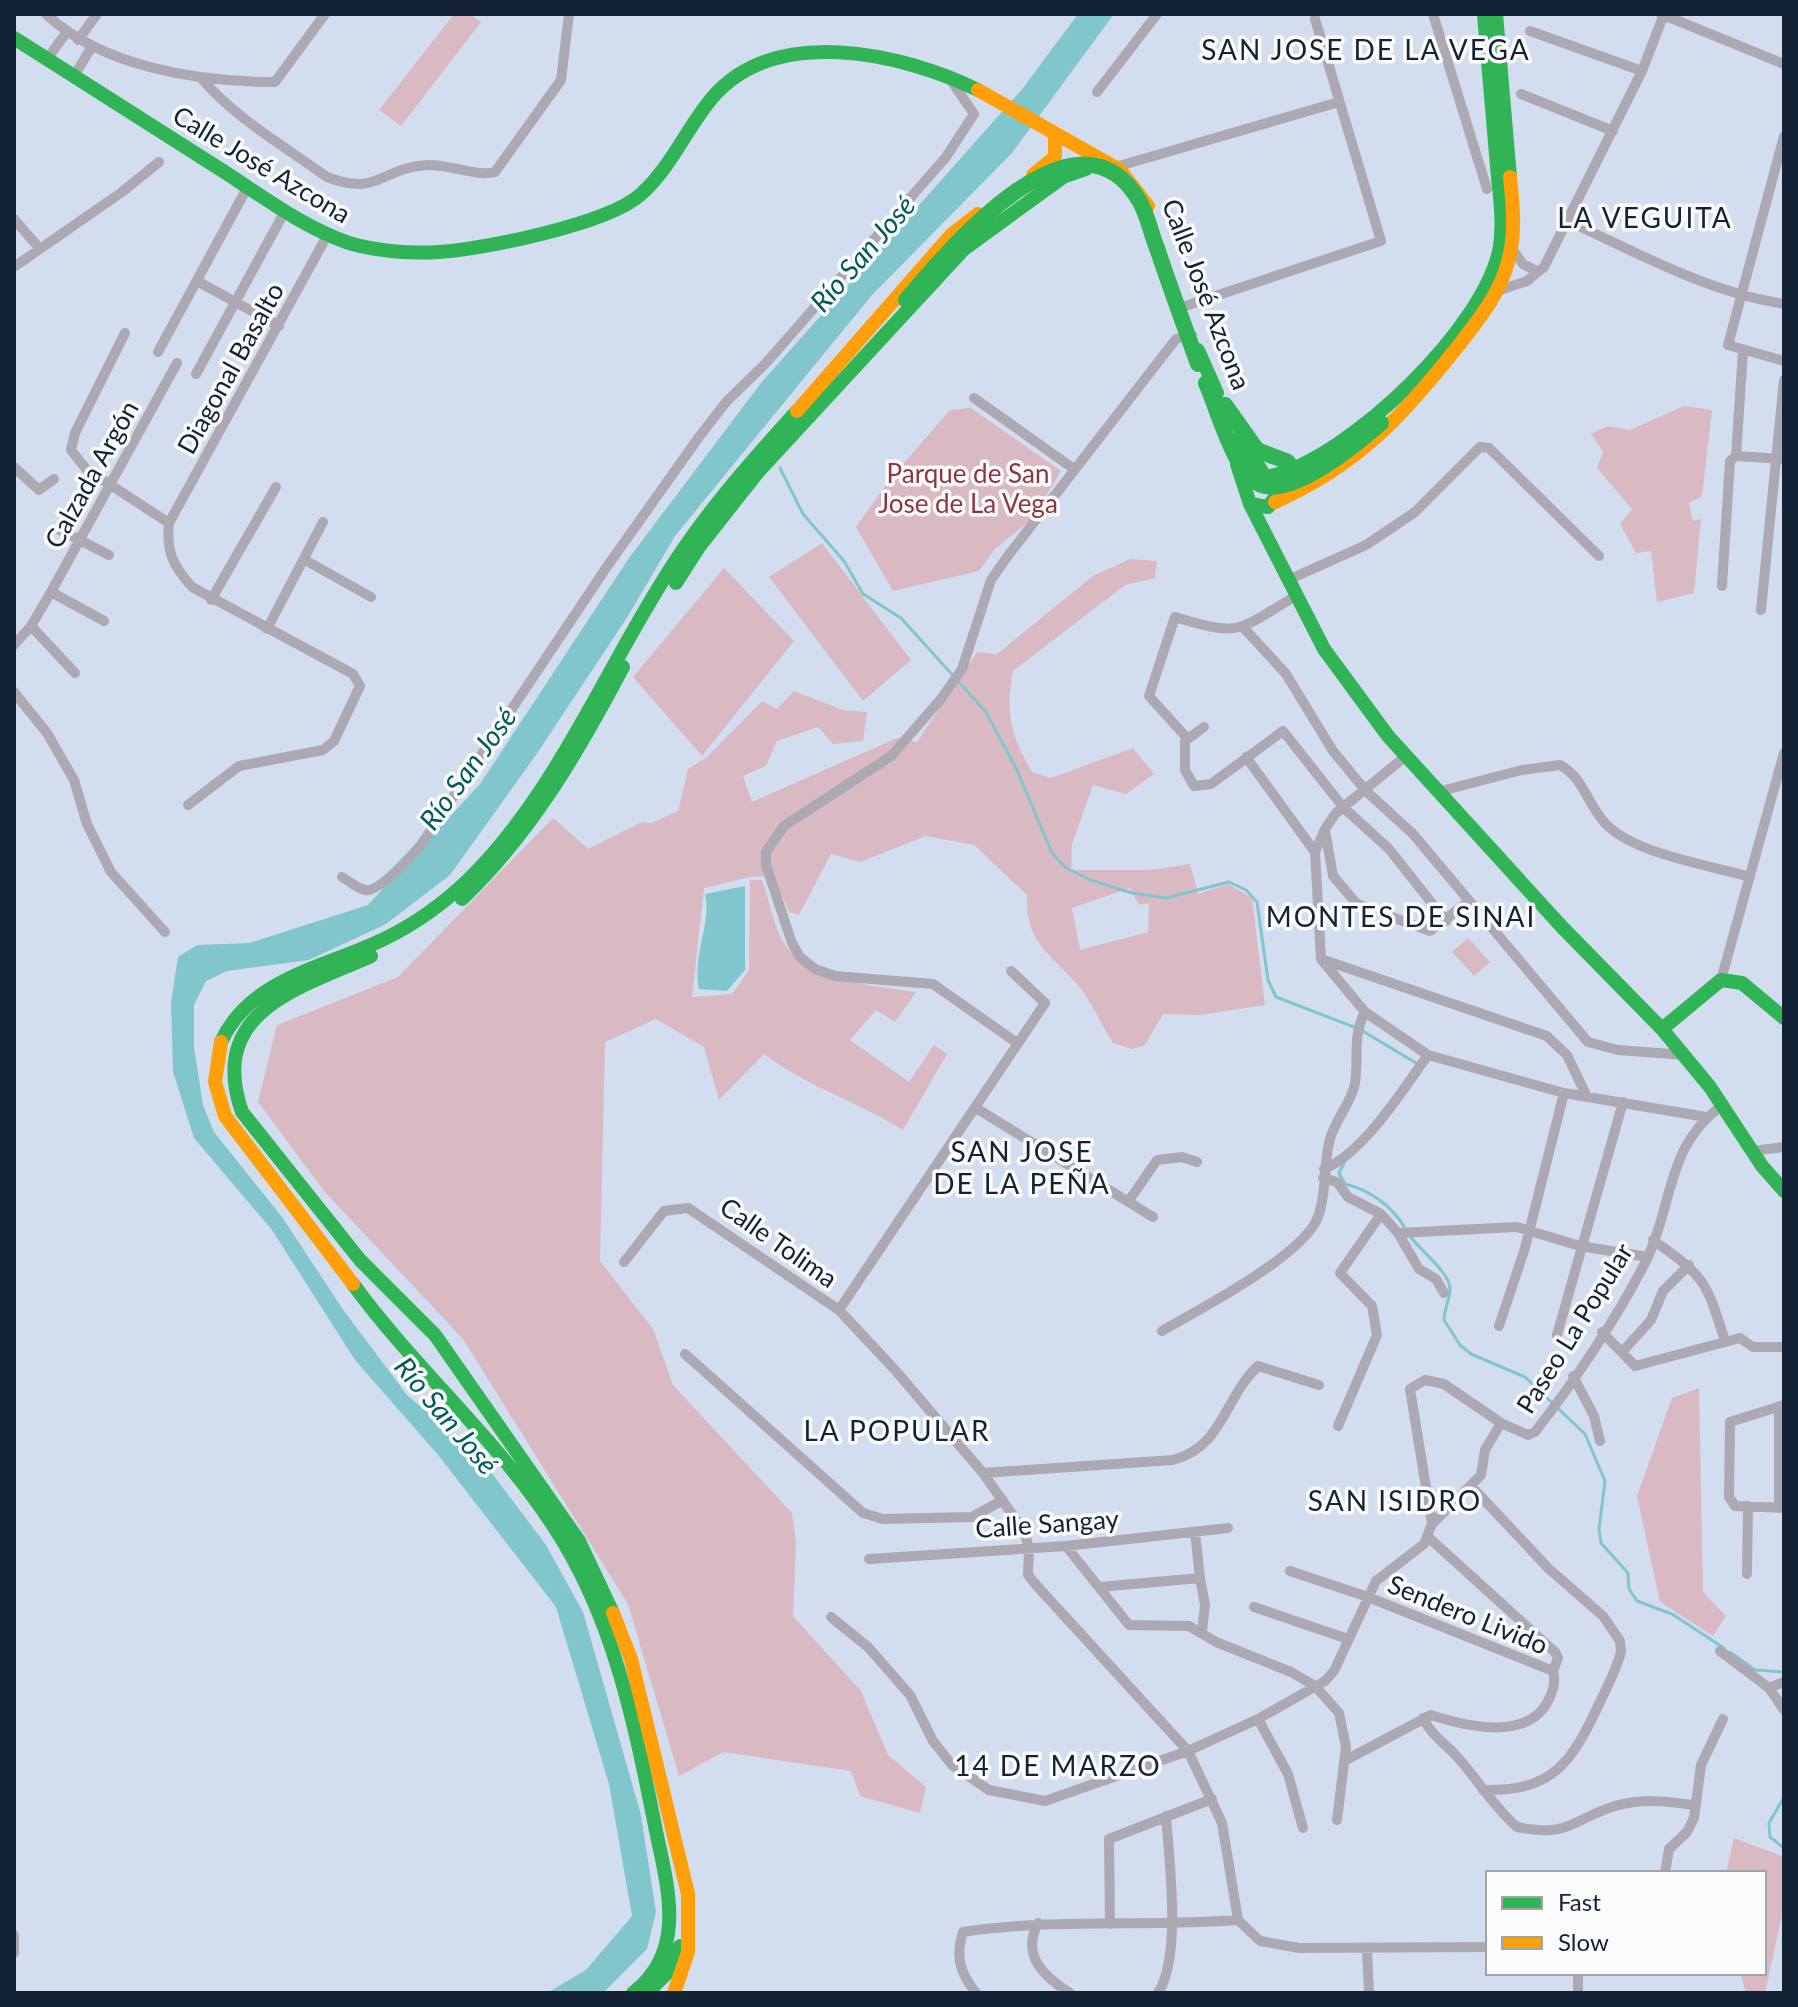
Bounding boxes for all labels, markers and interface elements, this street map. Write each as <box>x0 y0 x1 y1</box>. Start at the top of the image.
district label: SAN JOSE DE LA VEGA <box>1201 32 1531 66</box>
street label: Calle José Azcona <box>167 98 357 230</box>
water label: Río San José <box>802 188 922 318</box>
street label: Calle José Azcona <box>1156 194 1258 394</box>
district label: LA VEGUITA <box>1557 200 1733 234</box>
street label: Diagonal Basalto <box>170 277 290 459</box>
street label: Calzada Argón <box>37 395 145 553</box>
park label: Parque de San Jose de La Vega <box>878 457 1058 519</box>
water label: Río San José <box>411 700 523 836</box>
district label: MONTES DE SINAI <box>1266 899 1536 933</box>
district label: SAN JOSE DE LA PEÑA <box>933 1134 1111 1200</box>
street label: Calle Tolima <box>714 1190 844 1294</box>
street label: Paseo La Popular <box>1509 1237 1639 1419</box>
water label: Río San José <box>388 1349 506 1481</box>
district label: LA POPULAR <box>803 1413 991 1447</box>
district label: SAN ISIDRO <box>1308 1483 1482 1517</box>
street label: Calle Sangay <box>974 1502 1120 1544</box>
street label: Sendero Livido <box>1383 1567 1553 1661</box>
district label: 14 DE MARZO <box>954 1748 1162 1782</box>
legend <box>1486 1871 1766 1975</box>
text: Fast <box>1558 1887 1601 1916</box>
text: Slow <box>1558 1927 1609 1956</box>

